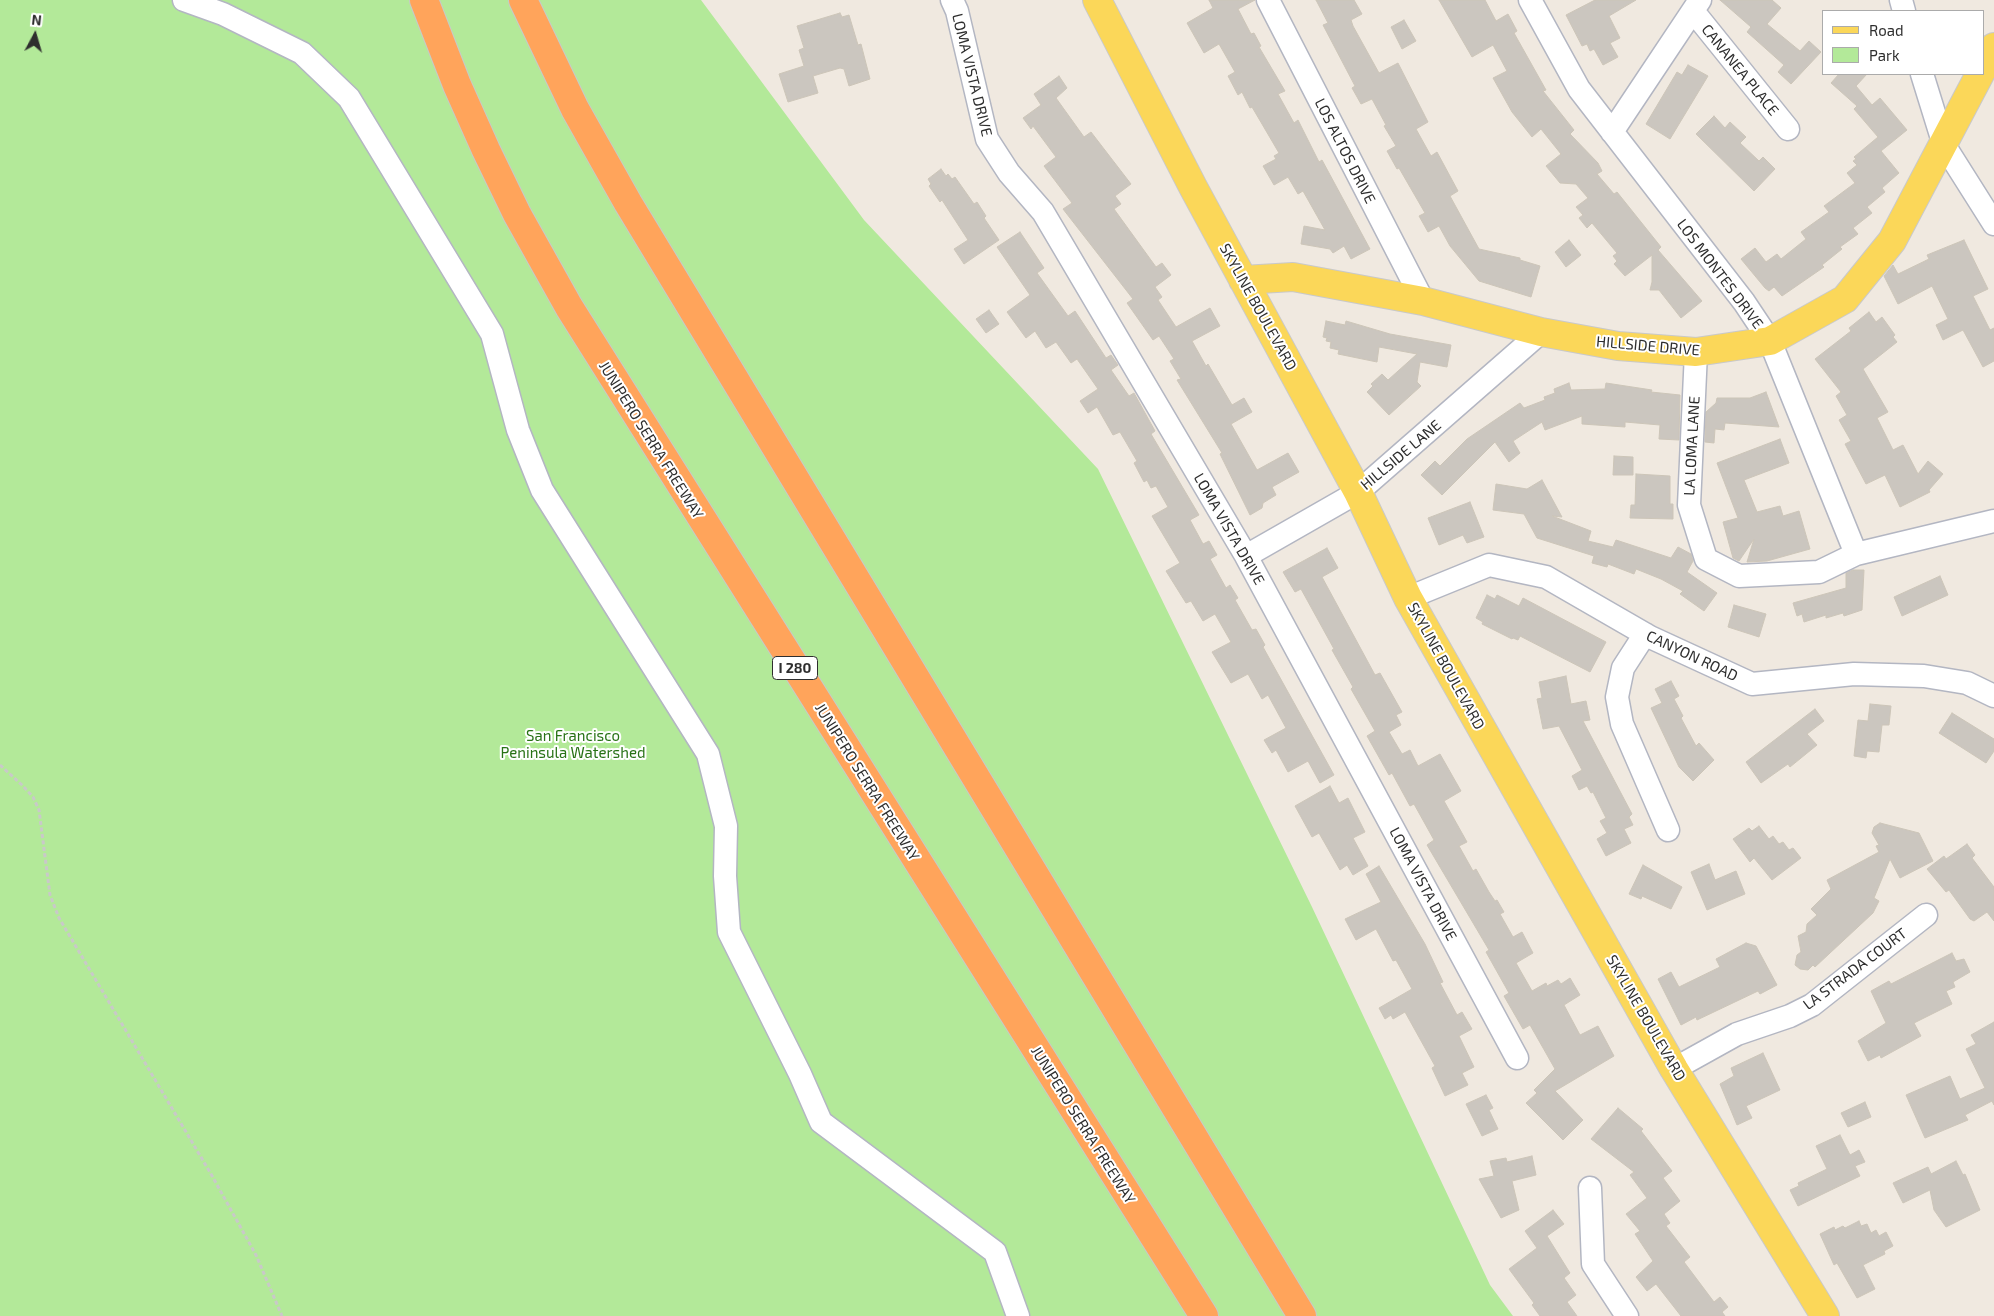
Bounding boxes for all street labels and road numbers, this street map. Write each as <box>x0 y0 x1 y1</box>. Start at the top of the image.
street label: LOMA VISTA DRIVE <box>948 12 996 138</box>
street label: CANANEA PLACE <box>1698 21 1782 119</box>
street label: LOS ALTOS DRIVE <box>1311 95 1379 207</box>
street label: LOS MONTES DRIVE <box>1673 216 1767 332</box>
street label: SKYLINE BOULEVARD <box>1216 240 1300 374</box>
street label: HILLSIDE DRIVE <box>1595 332 1701 360</box>
street label: JUNIPERO SERRA FREEWAY <box>595 358 707 522</box>
street label: LA LOMA LANE <box>1680 396 1704 496</box>
street label: HILLSIDE LANE <box>1357 416 1445 494</box>
street label: LOMA VISTA DRIVE <box>1190 470 1268 588</box>
street label: SKYLINE BOULEVARD <box>1404 599 1488 733</box>
street label: CANYON ROAD <box>1643 627 1741 685</box>
road number: I 280 <box>772 656 818 680</box>
street label: JUNIPERO SERRA FREEWAY <box>811 700 923 864</box>
street label: LOMA VISTA DRIVE <box>1385 824 1461 944</box>
street label: LA STRADA COURT <box>1800 924 1910 1014</box>
street label: SKYLINE BOULEVARD <box>1603 952 1689 1084</box>
street label: JUNIPERO SERRA FREEWAY <box>1027 1043 1139 1207</box>

